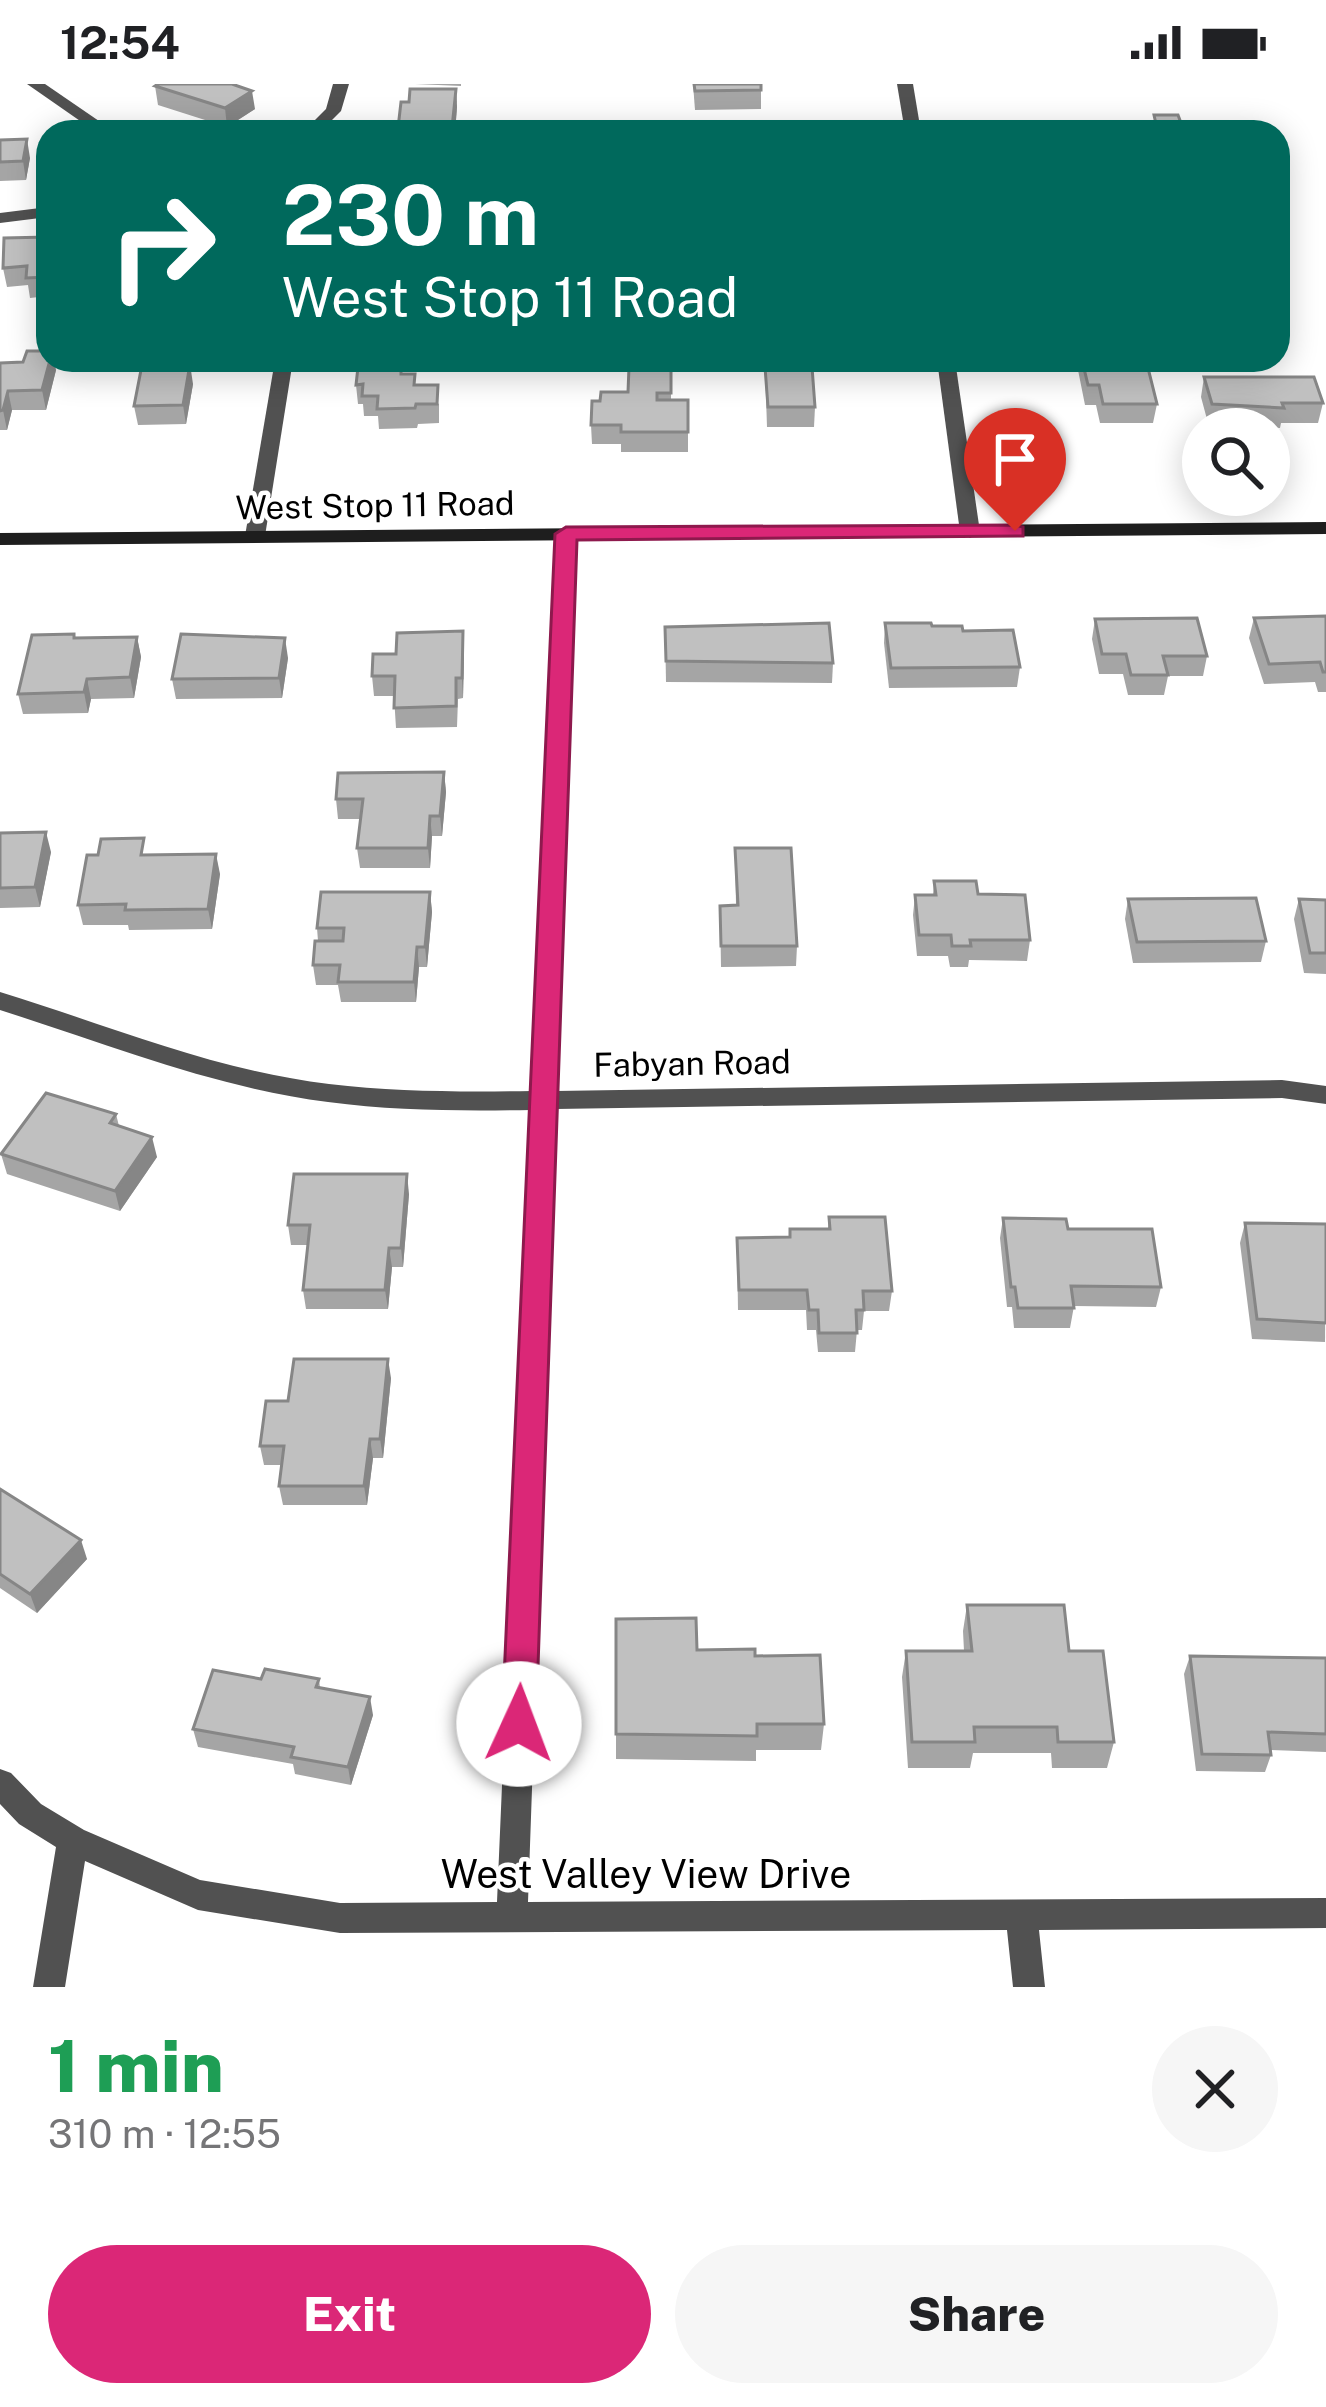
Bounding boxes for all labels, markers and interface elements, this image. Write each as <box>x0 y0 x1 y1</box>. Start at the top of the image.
text: 12:54 <box>60 16 180 69</box>
text: 230 m <box>282 165 539 264</box>
icon: right <box>84 168 240 324</box>
text: West Stop 11 Road <box>282 266 738 329</box>
pin <box>964 408 1066 531</box>
map controls <box>1182 408 1290 516</box>
button: search <box>1182 408 1290 516</box>
icon: arrive <box>982 426 1048 492</box>
street label: West Stop 11 Road <box>235 484 515 526</box>
street label: Fabyan Road <box>593 1042 791 1084</box>
position arrow <box>456 1661 582 1787</box>
street label: West Valley View Drive <box>441 1851 851 1897</box>
text: 1 min <box>48 2024 224 2108</box>
button: close <box>1152 2026 1278 2152</box>
text: 310 m · 12:55 <box>48 2111 281 2157</box>
button: Exit <box>48 2245 651 2383</box>
button: Share <box>675 2245 1278 2383</box>

